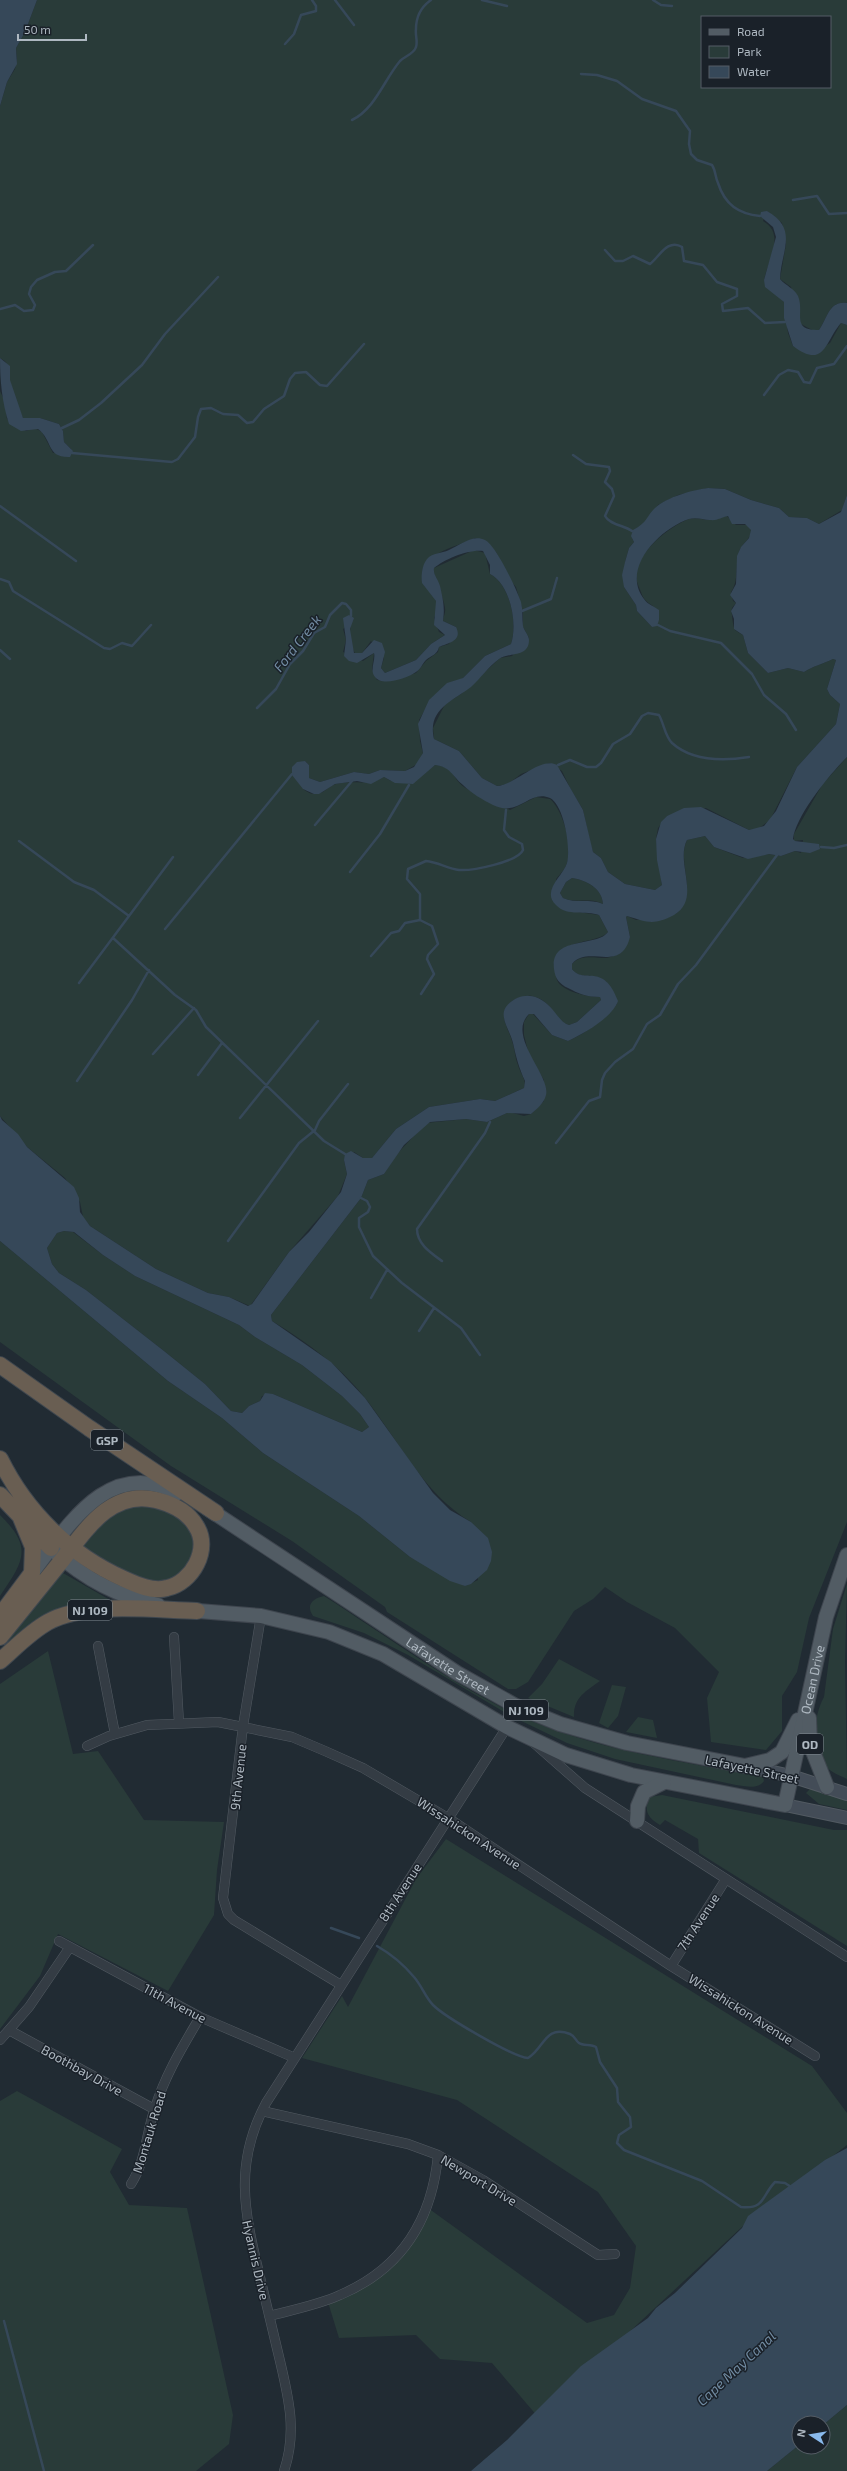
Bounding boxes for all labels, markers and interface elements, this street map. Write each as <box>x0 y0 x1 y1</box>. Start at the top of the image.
scale bar <box>18 16 86 42</box>
legend <box>701 16 831 88</box>
text: 50 m <box>24 22 51 36</box>
text: Road <box>737 24 765 38</box>
text: Park <box>737 44 762 58</box>
text: Water <box>737 64 771 78</box>
water label: Ford Creek <box>270 611 324 675</box>
road number: GSP <box>91 1430 123 1450</box>
road number: NJ 109 <box>68 1600 112 1620</box>
street label: Lafayette Street <box>403 1634 493 1698</box>
street label: Ocean Drive <box>797 1643 828 1716</box>
road number: NJ 109 <box>504 1700 548 1720</box>
road number: OD <box>797 1734 823 1754</box>
street label: 9th Avenue <box>227 1743 249 1811</box>
street label: Lafayette Street <box>704 1751 800 1787</box>
street label: Wissahickon Avenue <box>414 1793 524 1873</box>
street label: 8th Avenue <box>375 1860 425 1924</box>
street label: 7th Avenue <box>674 1890 723 1954</box>
street label: Wissahickon Avenue <box>686 1970 796 2048</box>
street label: 11th Avenue <box>141 1980 209 2026</box>
street label: Boothbay Drive <box>39 2041 125 2099</box>
street label: Montauk Road <box>129 2089 169 2175</box>
street label: Newport Drive <box>438 2151 520 2209</box>
street label: Hyannis Drive <box>239 2219 273 2301</box>
water label: Cape May Canal <box>693 2327 779 2409</box>
north arrow <box>791 2415 831 2455</box>
text: N <box>794 2428 808 2438</box>

